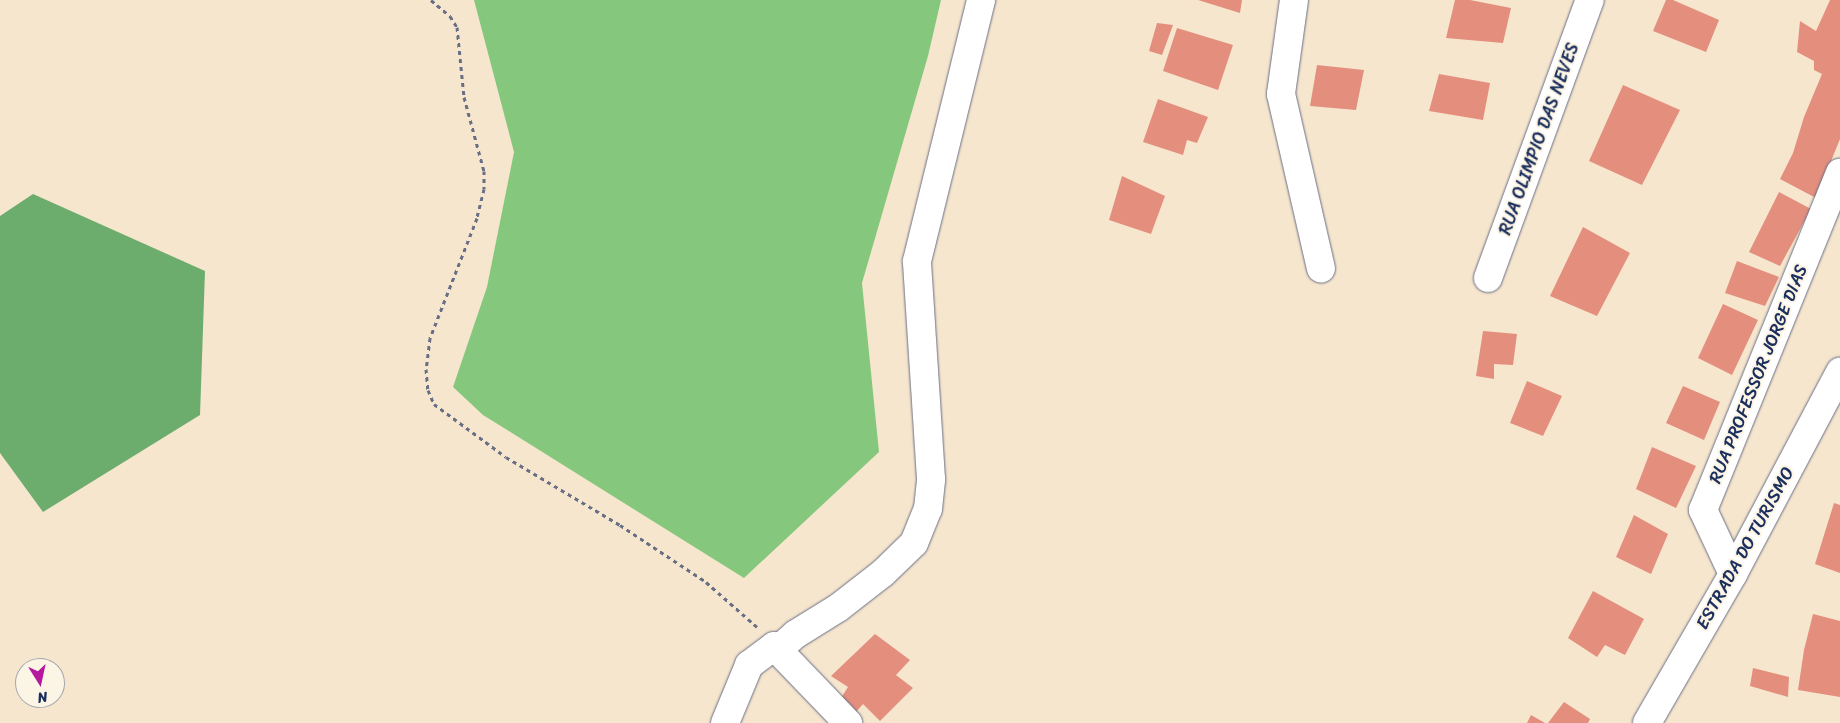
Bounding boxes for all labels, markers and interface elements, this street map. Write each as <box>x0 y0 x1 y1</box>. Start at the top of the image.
street label: RUA OLIMPIO DAS NEVES <box>1494 40 1584 238</box>
street label: RUA PROFESSOR JORGE DIAS <box>1703 259 1813 489</box>
street label: ESTRADA DO TURISMO <box>1691 463 1799 633</box>
north arrow <box>15 658 65 708</box>
text: N <box>36 684 49 710</box>

